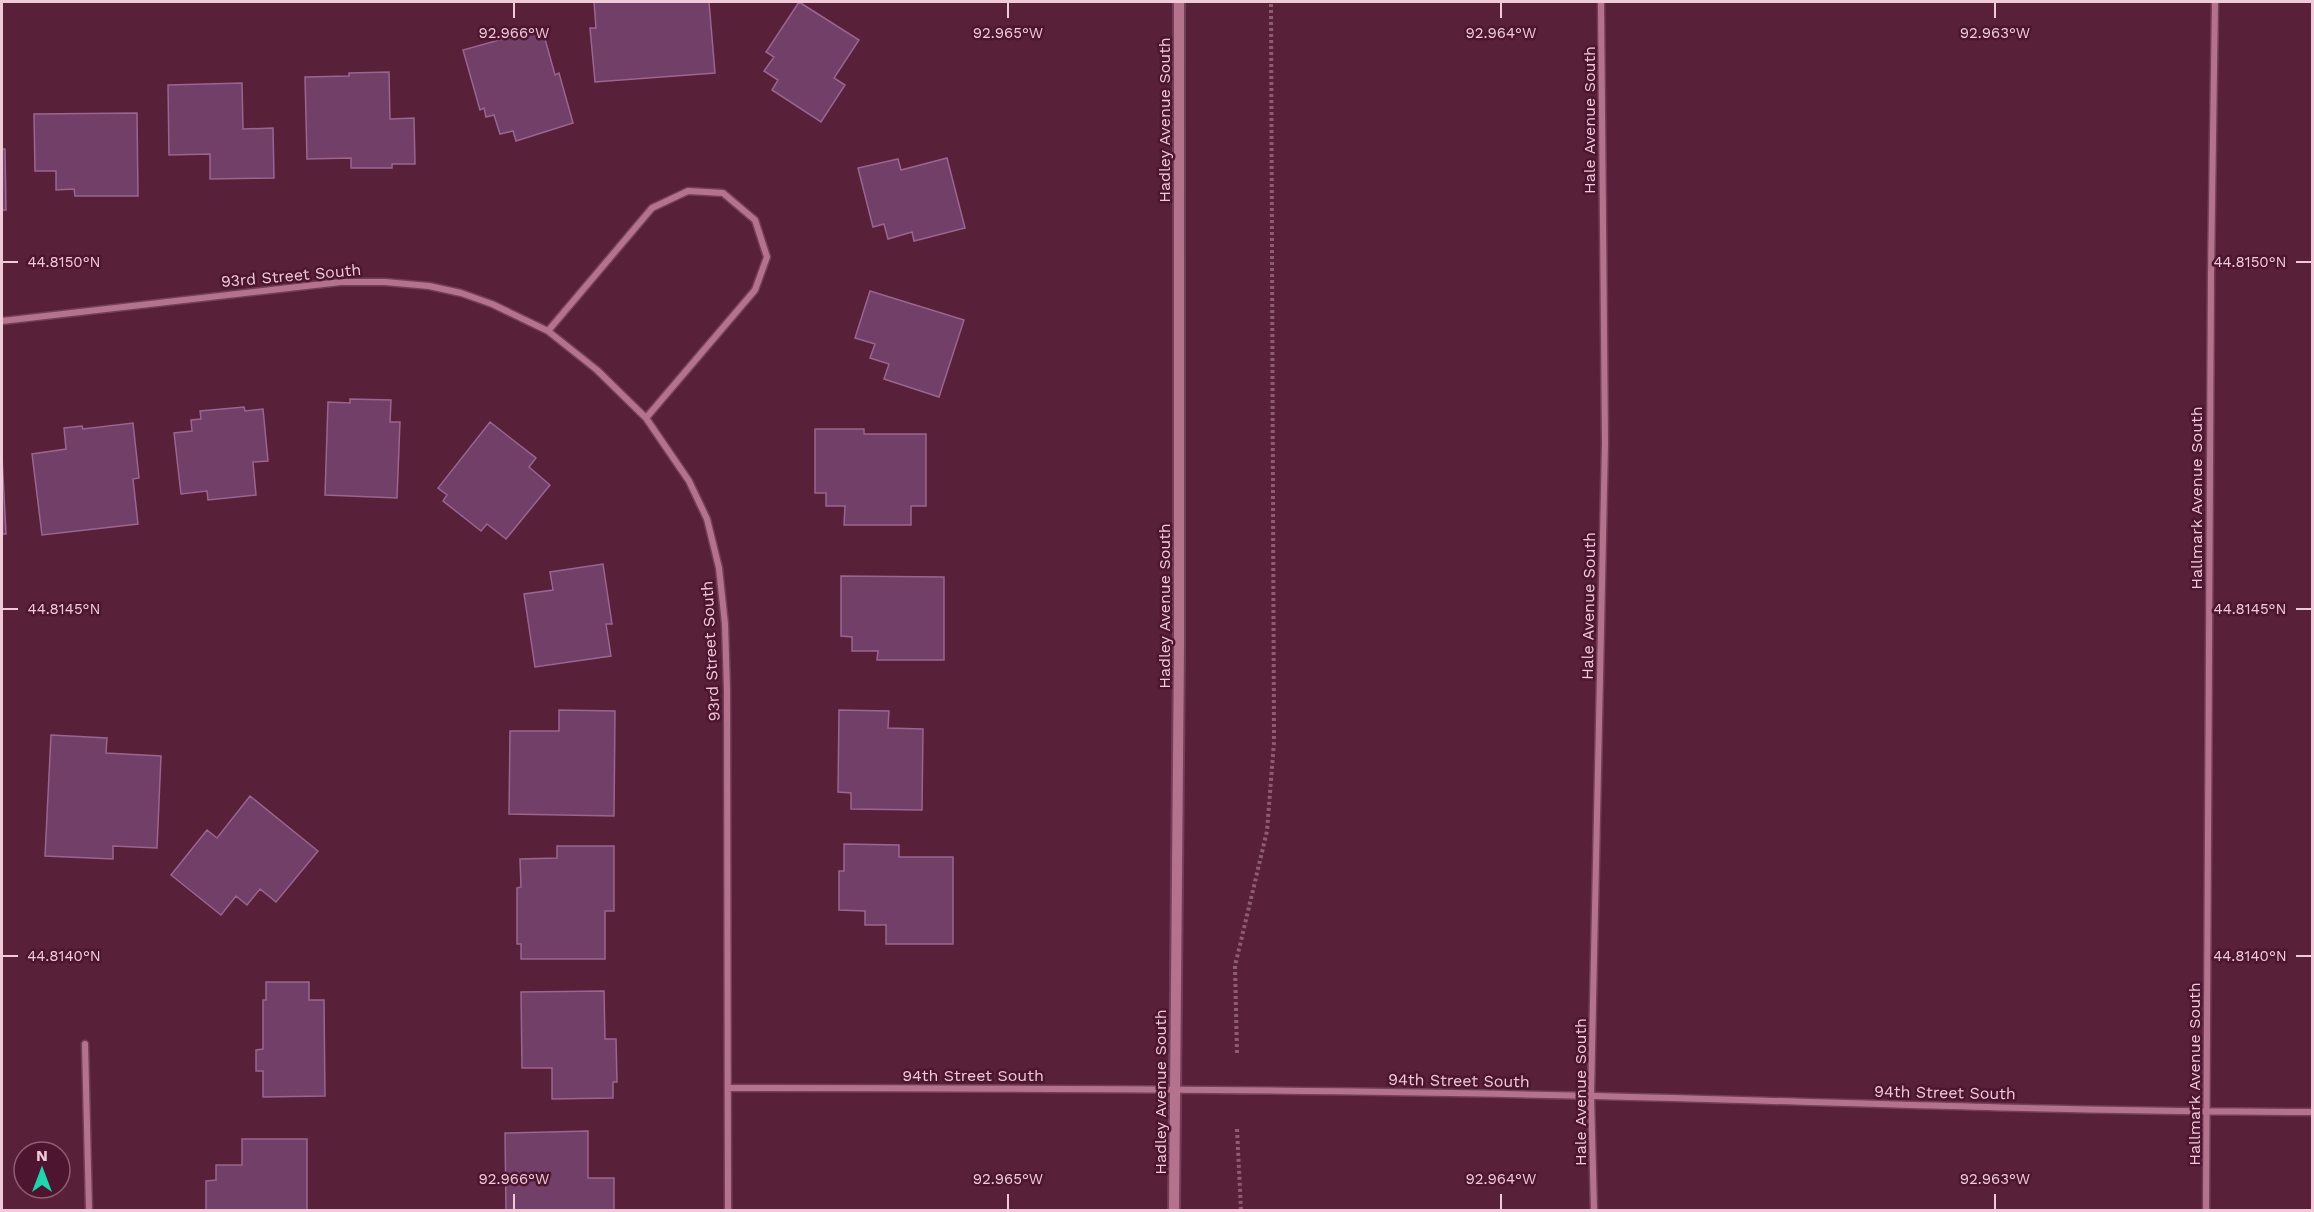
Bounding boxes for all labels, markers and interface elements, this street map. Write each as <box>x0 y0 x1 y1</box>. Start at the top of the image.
text: 92.966°W <box>479 24 549 42</box>
text: 92.965°W <box>973 24 1043 42</box>
text: 92.964°W <box>1466 24 1536 42</box>
text: 92.963°W <box>1960 24 2030 42</box>
street label: Hadley Avenue South <box>1155 37 1174 203</box>
street label: Hale Avenue South <box>1580 46 1599 194</box>
text: 44.8150°N <box>27 253 101 271</box>
text: 44.8150°N <box>2213 253 2287 271</box>
street label: 93rd Street South <box>220 260 362 291</box>
street label: Hallmark Avenue South <box>2187 406 2206 590</box>
street label: Hadley Avenue South <box>1155 523 1174 689</box>
street label: Hale Avenue South <box>1578 532 1599 680</box>
street label: 93rd Street South <box>697 580 724 722</box>
text: 44.8145°N <box>27 600 101 618</box>
text: 44.8145°N <box>2213 600 2287 618</box>
text: 44.8140°N <box>27 947 101 965</box>
text: 44.8140°N <box>2213 947 2287 965</box>
street label: Hallmark Avenue South <box>2185 982 2204 1166</box>
street label: Hadley Avenue South <box>1151 1009 1170 1175</box>
street label: Hale Avenue South <box>1571 1018 1590 1166</box>
street label: 94th Street South <box>902 1066 1044 1085</box>
street label: 94th Street South <box>1388 1070 1530 1091</box>
street label: 94th Street South <box>1874 1082 2016 1103</box>
north arrow <box>12 1140 72 1200</box>
text: N <box>36 1146 48 1165</box>
text: 92.966°W <box>479 1170 549 1188</box>
text: 92.965°W <box>973 1170 1043 1188</box>
text: 92.964°W <box>1466 1170 1536 1188</box>
text: 92.963°W <box>1960 1170 2030 1188</box>

